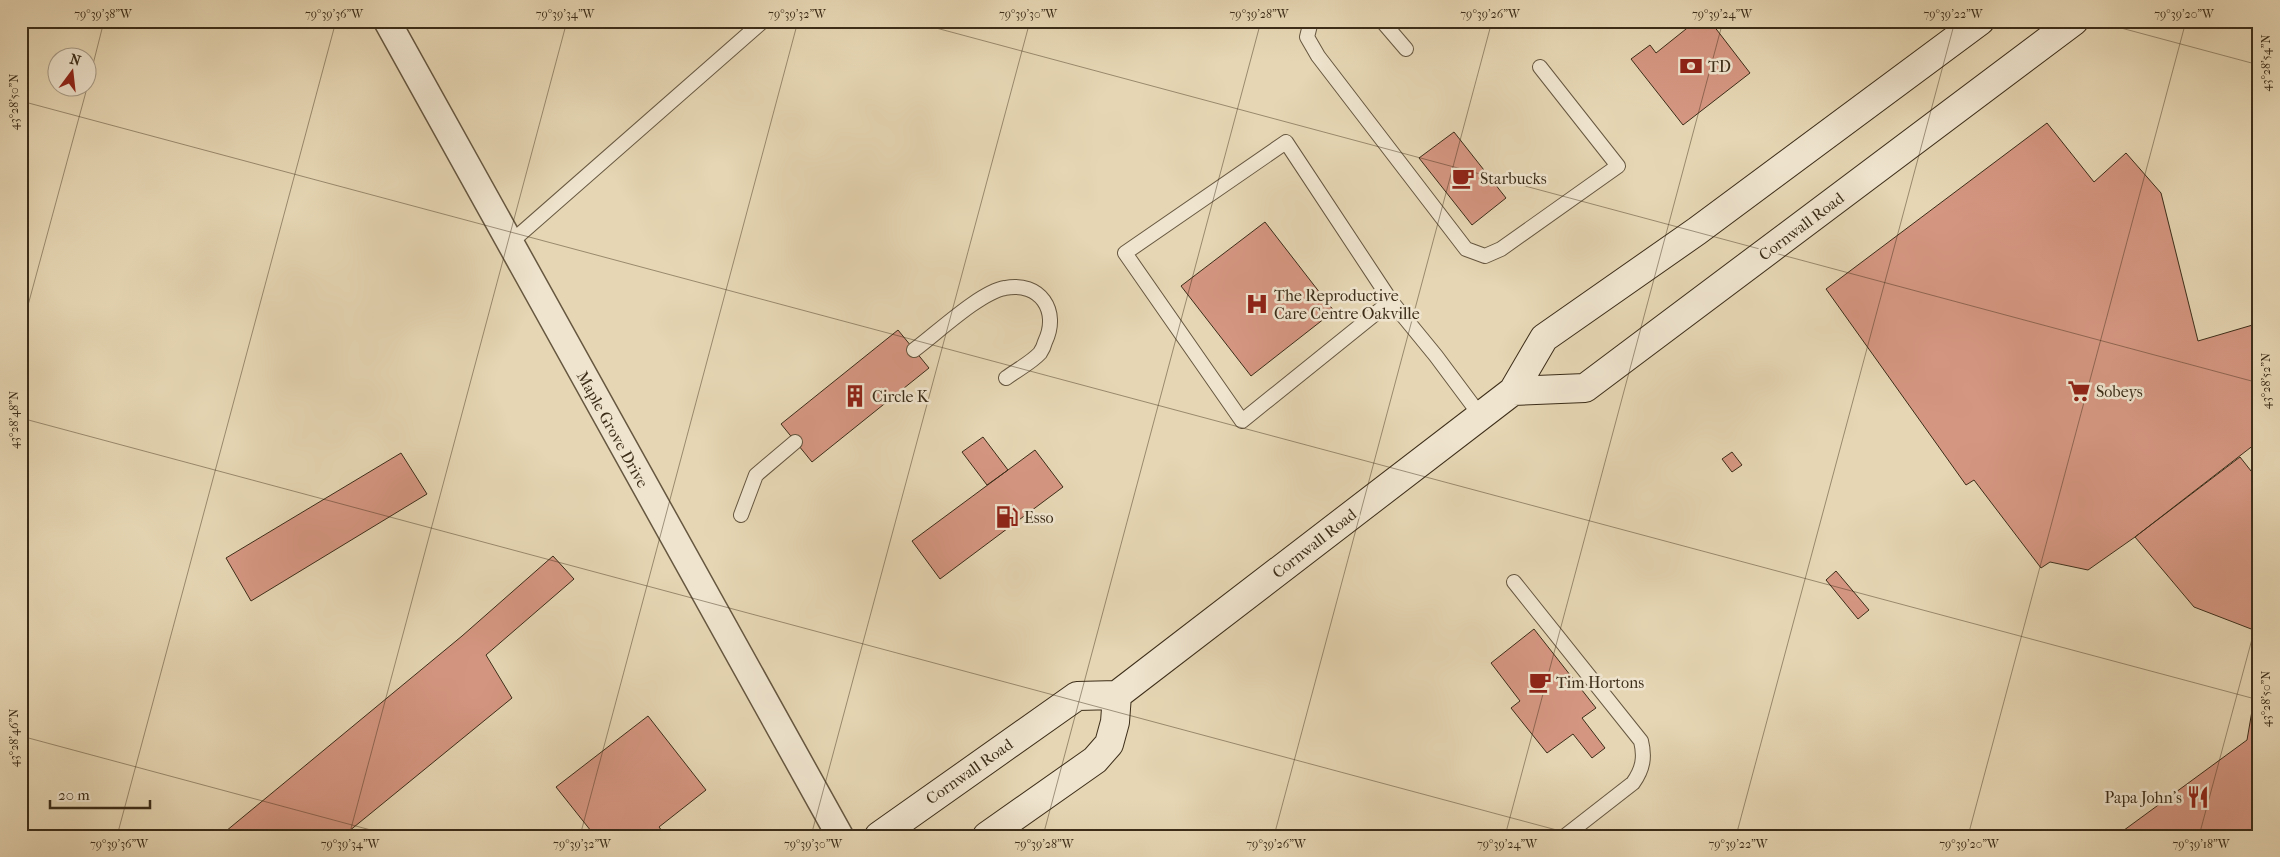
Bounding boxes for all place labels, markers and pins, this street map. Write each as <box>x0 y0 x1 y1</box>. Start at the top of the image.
bank icon: TD <box>1678 53 1704 79</box>
place label: TD <box>1708 57 1731 76</box>
cafe icon: Starbucks <box>1450 165 1476 191</box>
place label: Starbucks <box>1480 169 1547 188</box>
place label: The Reproductive Care Centre Oakville <box>1274 286 1420 323</box>
hospital icon: The Reproductive Care Centre Oakville <box>1244 291 1270 317</box>
supermarket icon: Sobeys <box>2066 378 2092 404</box>
place label: Sobeys <box>2096 382 2143 401</box>
building icon: Circle K <box>842 383 868 409</box>
place label: Circle K <box>872 387 930 406</box>
fuel station icon: Esso <box>994 504 1020 530</box>
place label: Esso <box>1024 508 1054 527</box>
cafe icon: Tim Hortons <box>1527 669 1553 695</box>
place label: Tim Hortons <box>1556 673 1644 692</box>
restaurant icon: Papa John's <box>2185 784 2211 810</box>
place label: Papa John's <box>2105 788 2182 807</box>

